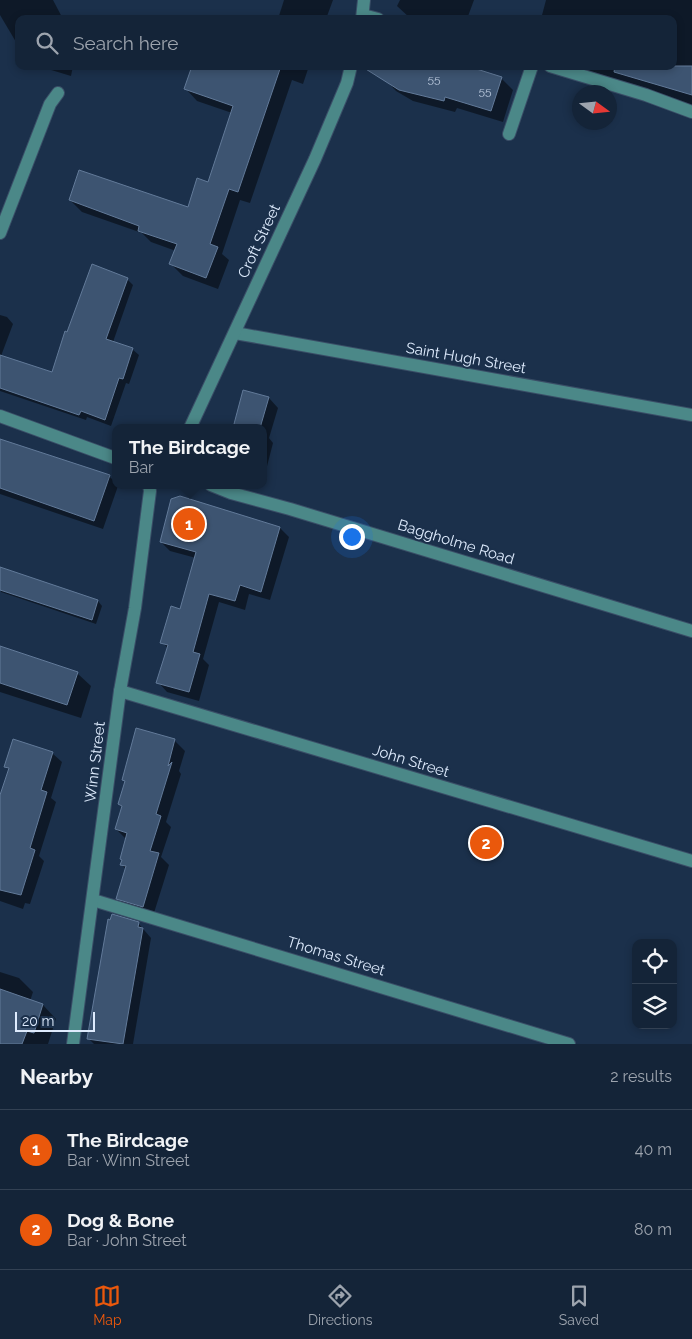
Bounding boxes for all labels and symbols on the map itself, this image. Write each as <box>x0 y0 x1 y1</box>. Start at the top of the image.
house number: 55 <box>427 72 441 86</box>
house number: 55 <box>478 84 492 98</box>
north arrow <box>572 85 617 130</box>
street label: Croft Street <box>234 201 284 281</box>
street label: Saint Hugh Street <box>405 339 527 377</box>
pin: 1 <box>173 505 205 543</box>
street label: Baggholme Road <box>396 516 516 568</box>
your location <box>339 524 365 550</box>
street label: Winn Street <box>81 720 109 804</box>
street label: John Street <box>371 741 451 781</box>
pin: 2 <box>470 824 502 862</box>
street label: Thomas Street <box>285 933 387 979</box>
scale bar <box>15 1009 95 1032</box>

